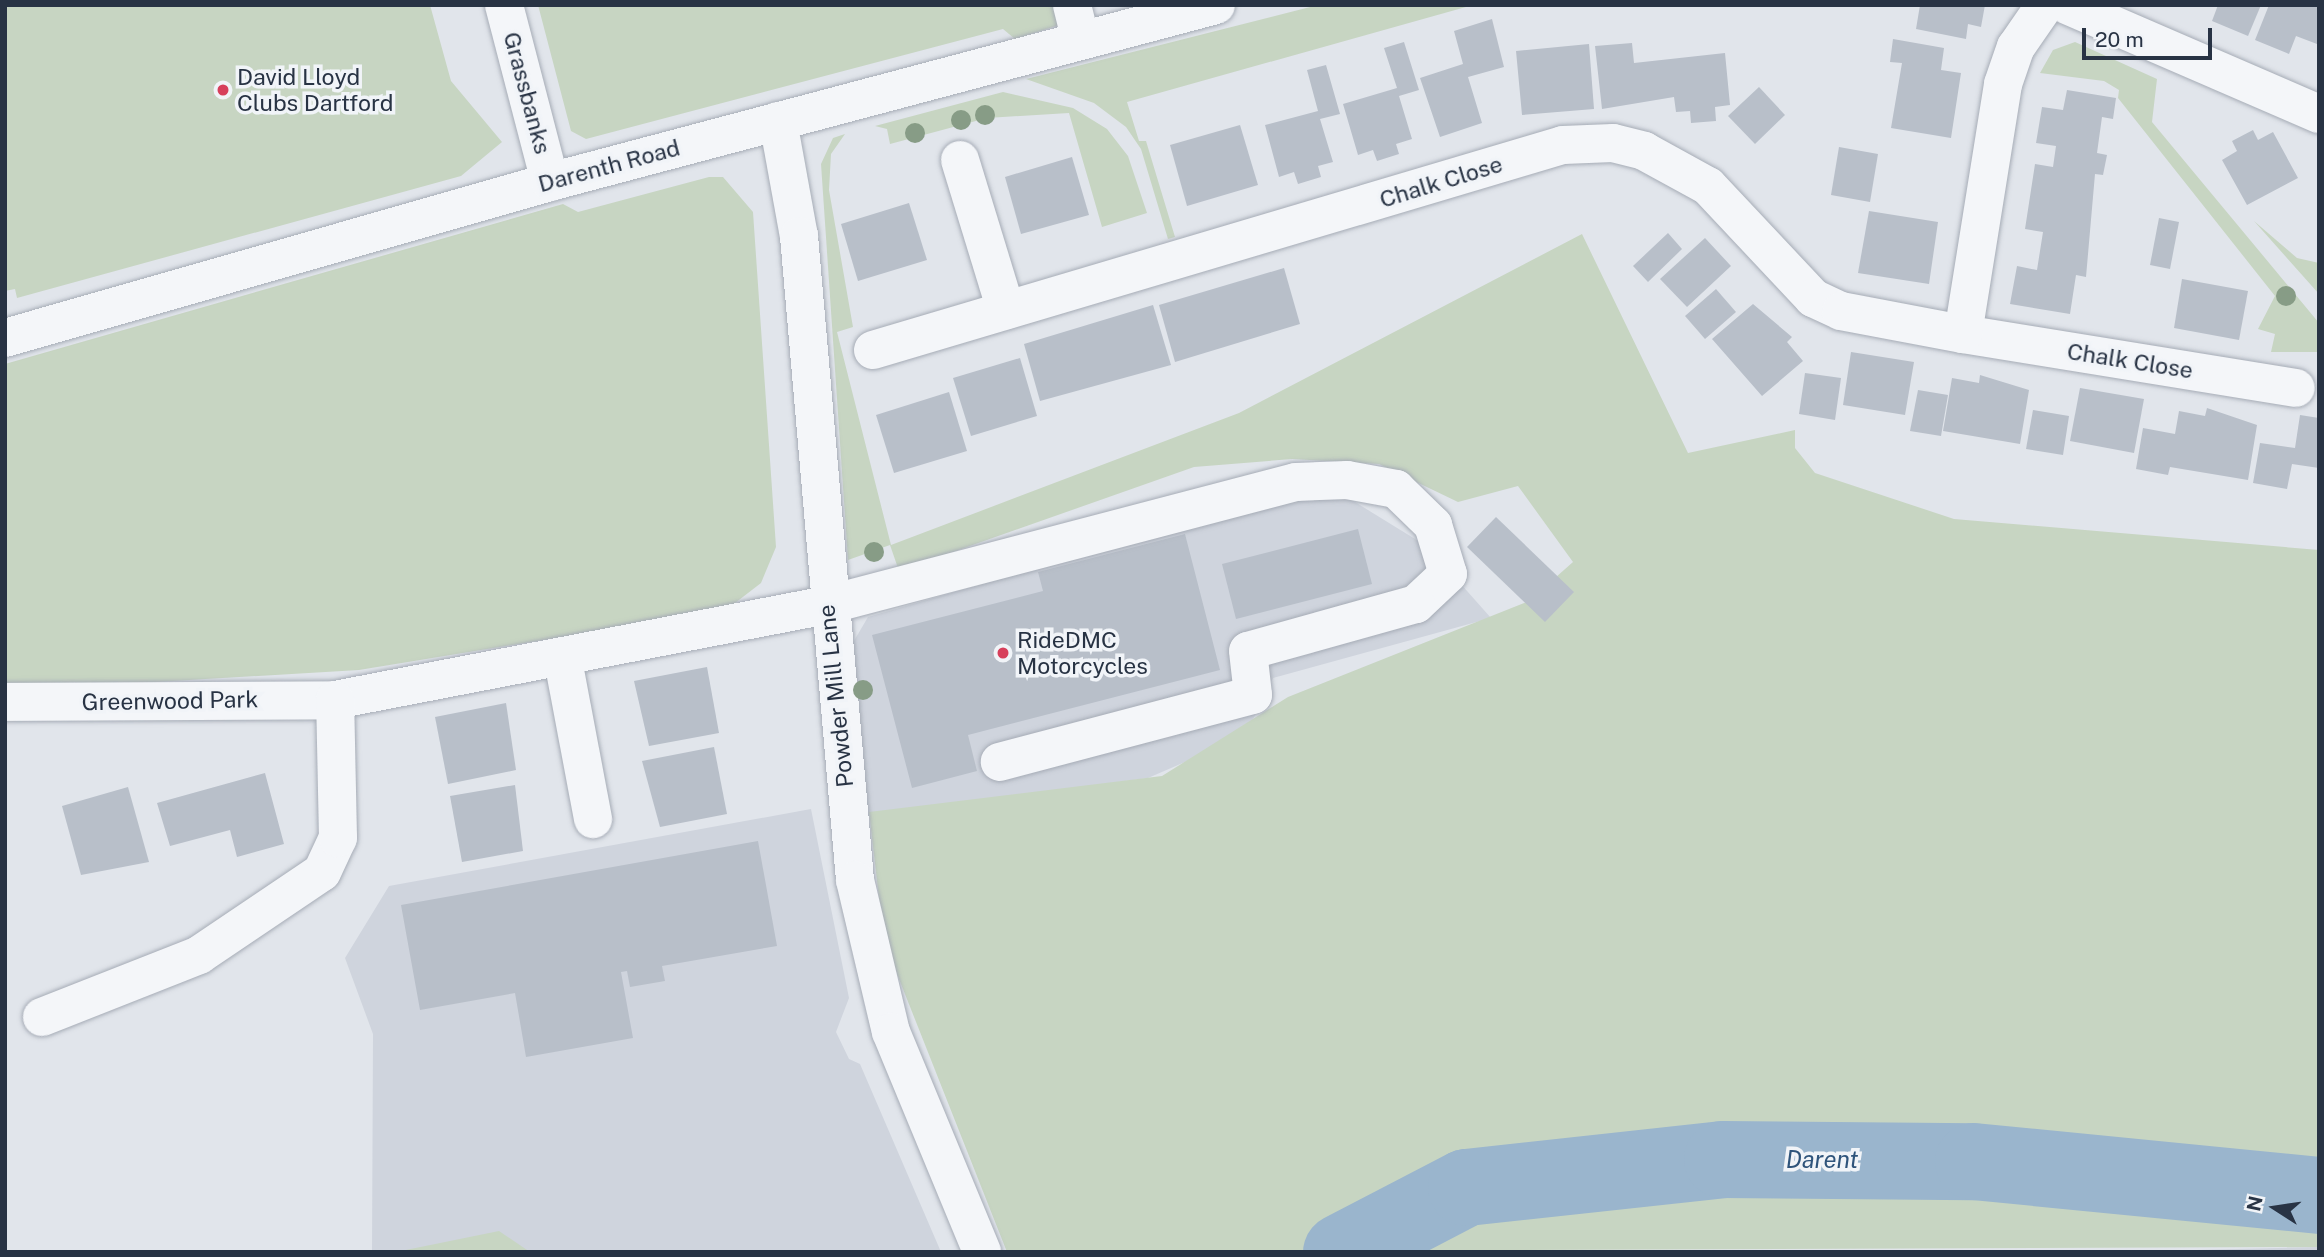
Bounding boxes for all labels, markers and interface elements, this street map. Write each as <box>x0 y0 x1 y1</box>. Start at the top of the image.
scale bar <box>2086 14 2216 58</box>
text: 20 m <box>2095 27 2144 52</box>
street label: Grassbanks <box>497 29 557 157</box>
place label: David Lloyd Clubs Dartford <box>237 63 394 117</box>
marker: David Lloyd Clubs Dartford <box>215 82 231 98</box>
street label: Darenth Road <box>535 134 683 198</box>
street label: Chalk Close <box>1376 150 1506 214</box>
street label: Chalk Close <box>2065 337 2195 385</box>
street label: Powder Mill Lane <box>813 603 859 789</box>
place label: RideDMC Motorcycles <box>1017 626 1148 680</box>
marker: RideDMC Motorcycles <box>995 645 1011 661</box>
street label: Greenwood Park <box>81 686 259 716</box>
water label: Darent <box>1786 1146 1858 1174</box>
north arrow <box>2240 1173 2310 1243</box>
text: N <box>2242 1194 2267 1213</box>

